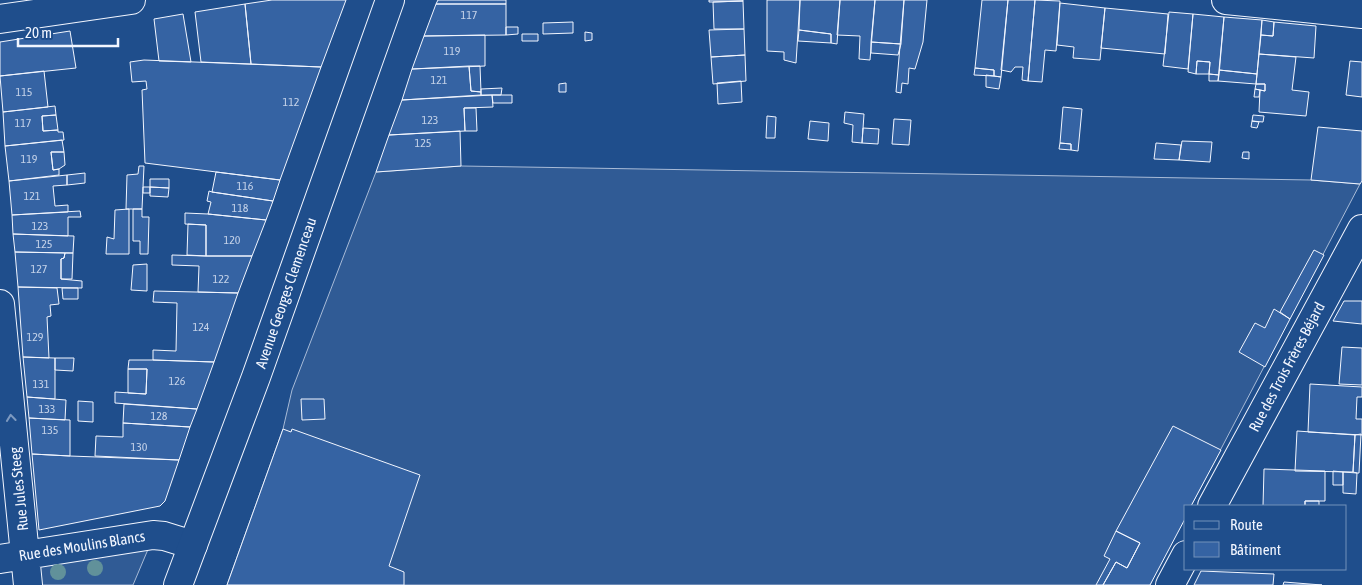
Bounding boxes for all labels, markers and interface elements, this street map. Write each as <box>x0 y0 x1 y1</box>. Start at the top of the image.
house number: 117 <box>461 8 478 22</box>
scale bar <box>18 15 118 47</box>
text: 20 m <box>25 24 52 41</box>
house number: 119 <box>444 44 461 58</box>
house number: 121 <box>431 73 448 87</box>
house number: 115 <box>16 85 32 99</box>
house number: 112 <box>283 95 299 109</box>
house number: 123 <box>422 113 438 127</box>
house number: 117 <box>15 116 32 130</box>
house number: 125 <box>415 136 431 150</box>
house number: 119 <box>21 152 38 166</box>
house number: 116 <box>237 179 254 193</box>
house number: 121 <box>24 189 41 203</box>
house number: 118 <box>232 201 249 215</box>
street label: Avenue Georges Clemenceau <box>252 215 319 371</box>
house number: 123 <box>32 219 48 233</box>
house number: 120 <box>224 233 241 247</box>
house number: 125 <box>36 237 52 251</box>
house number: 127 <box>31 262 48 276</box>
house number: 122 <box>213 272 229 286</box>
street label: Rue des Trois Frères Béjard <box>1245 299 1328 434</box>
house number: 124 <box>193 320 210 334</box>
house number: 129 <box>27 330 44 344</box>
house number: 126 <box>169 374 186 388</box>
house number: 131 <box>33 377 50 391</box>
house number: 133 <box>39 402 55 416</box>
house number: 128 <box>151 409 168 423</box>
one-way arrow <box>6 414 17 422</box>
house number: 135 <box>42 423 58 437</box>
house number: 130 <box>131 440 148 454</box>
street label: Rue Jules Steeg <box>6 446 31 532</box>
legend <box>1184 505 1347 570</box>
text: Route <box>1230 516 1263 533</box>
street label: Rue des Moulins Blancs <box>18 527 146 564</box>
text: Bâtiment <box>1230 541 1281 558</box>

